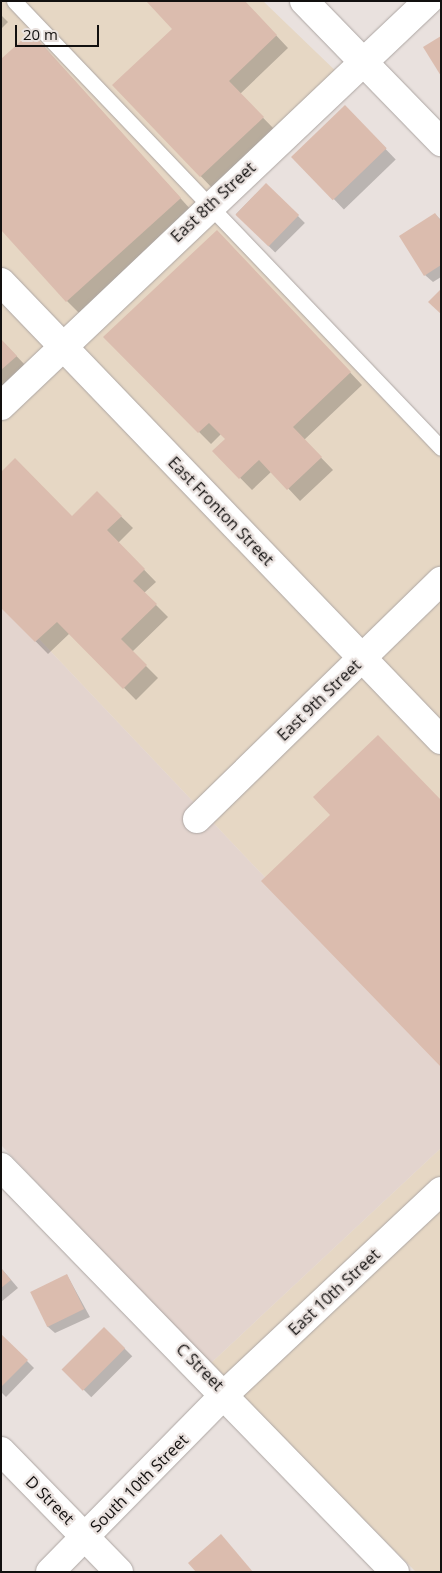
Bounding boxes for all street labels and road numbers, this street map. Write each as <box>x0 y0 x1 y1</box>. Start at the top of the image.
street label: East 8th Street <box>167 158 259 246</box>
street label: East Fronton Street <box>164 453 278 569</box>
street label: East 9th Street <box>273 655 365 745</box>
street label: East 10th Street <box>284 1245 384 1339</box>
street label: C Street <box>172 1339 228 1395</box>
street label: South 10th Street <box>86 1430 192 1536</box>
street label: D Street <box>22 1472 78 1528</box>

